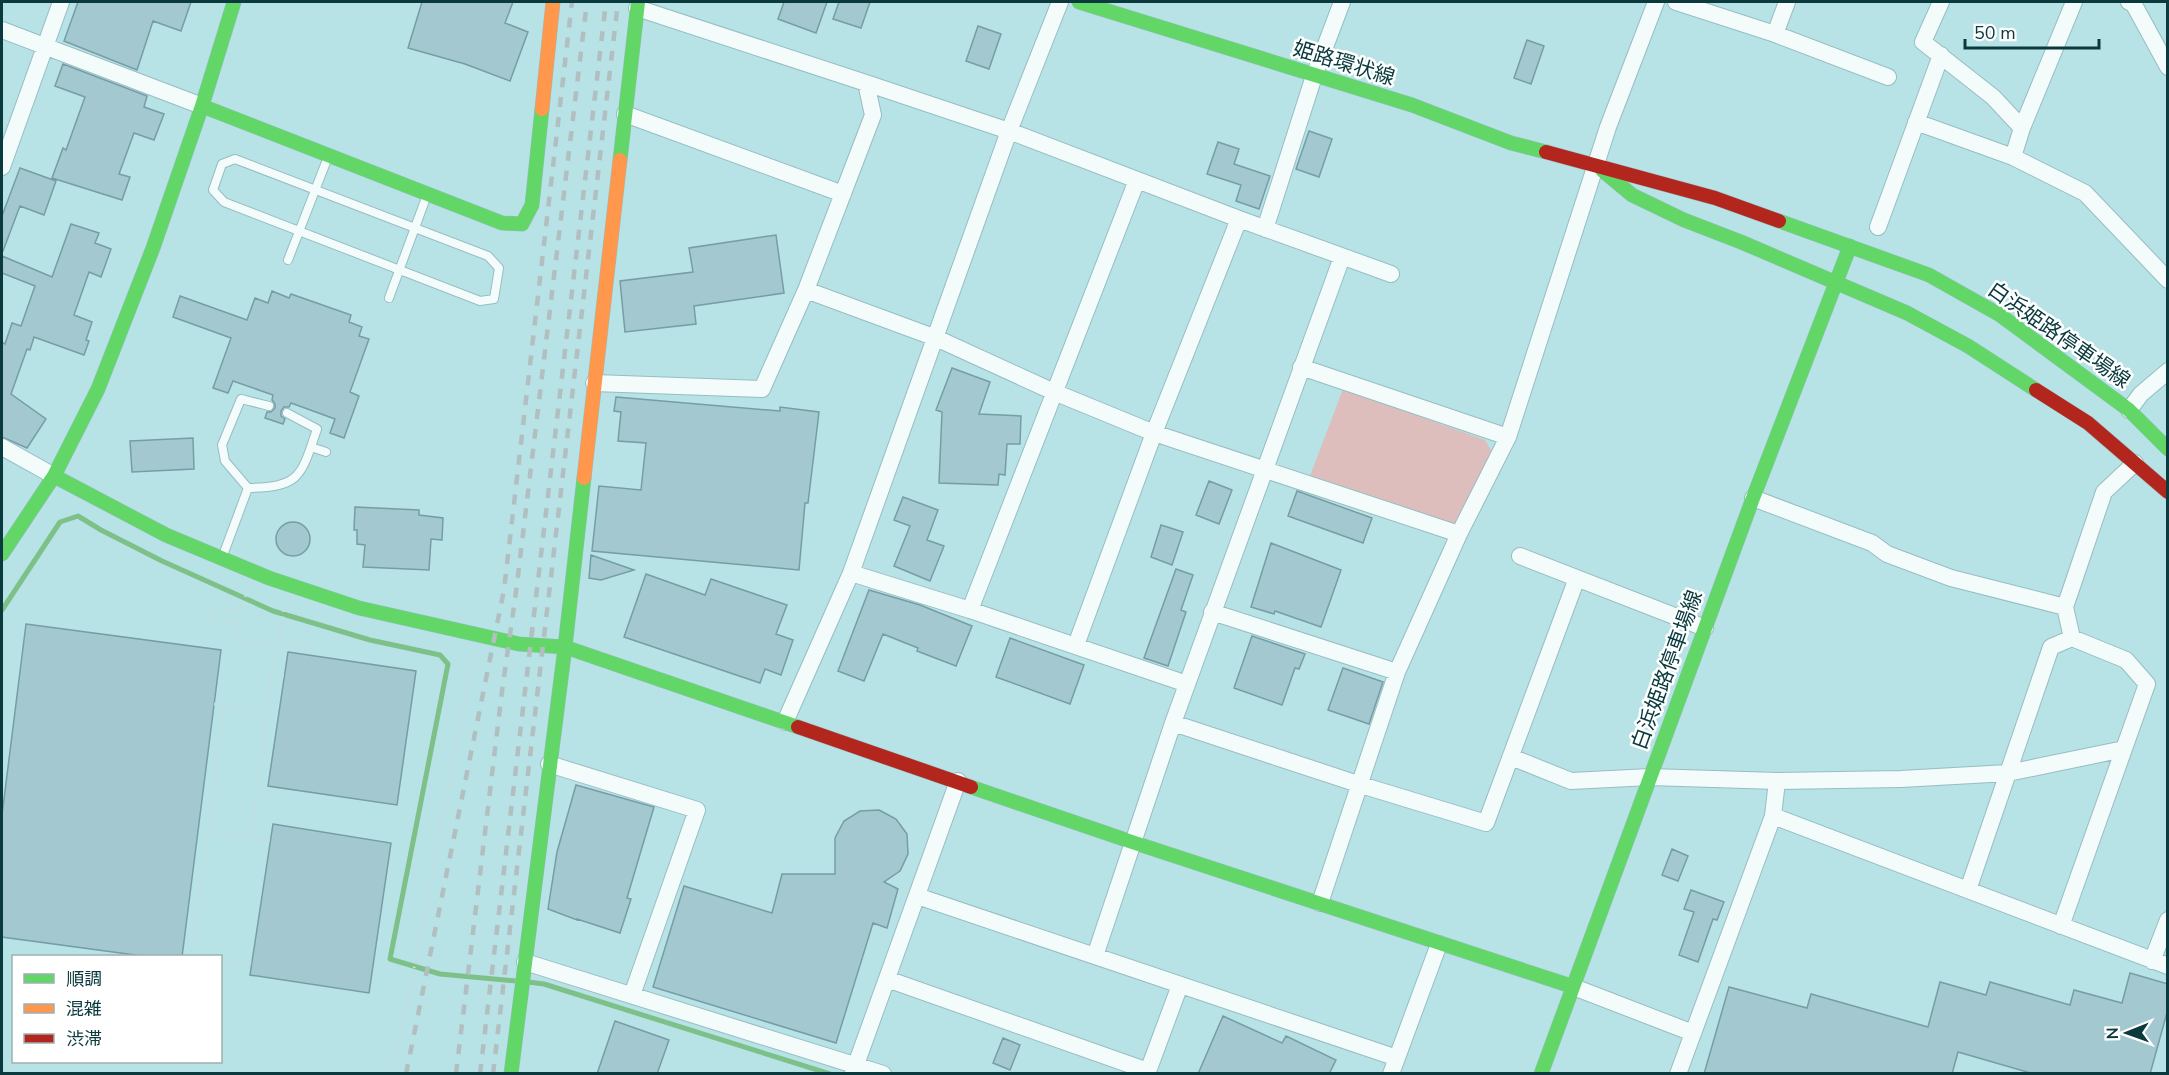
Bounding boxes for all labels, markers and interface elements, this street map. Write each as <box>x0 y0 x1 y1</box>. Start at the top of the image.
scale bar <box>1965 12 2098 50</box>
text: 50 m <box>1974 21 2016 45</box>
street label: 姫路環状線 <box>1290 34 1398 92</box>
street label: 白浜姫路停車場線 <box>1982 275 2136 395</box>
street label: 白浜姫路停車場線 <box>1625 586 1709 754</box>
legend <box>12 955 222 1063</box>
text: 順調 <box>66 967 102 991</box>
text: 混雑 <box>66 997 102 1021</box>
north arrow <box>2097 1003 2157 1063</box>
text: 渋滞 <box>66 1027 102 1051</box>
text: N <box>2102 1027 2124 1039</box>

